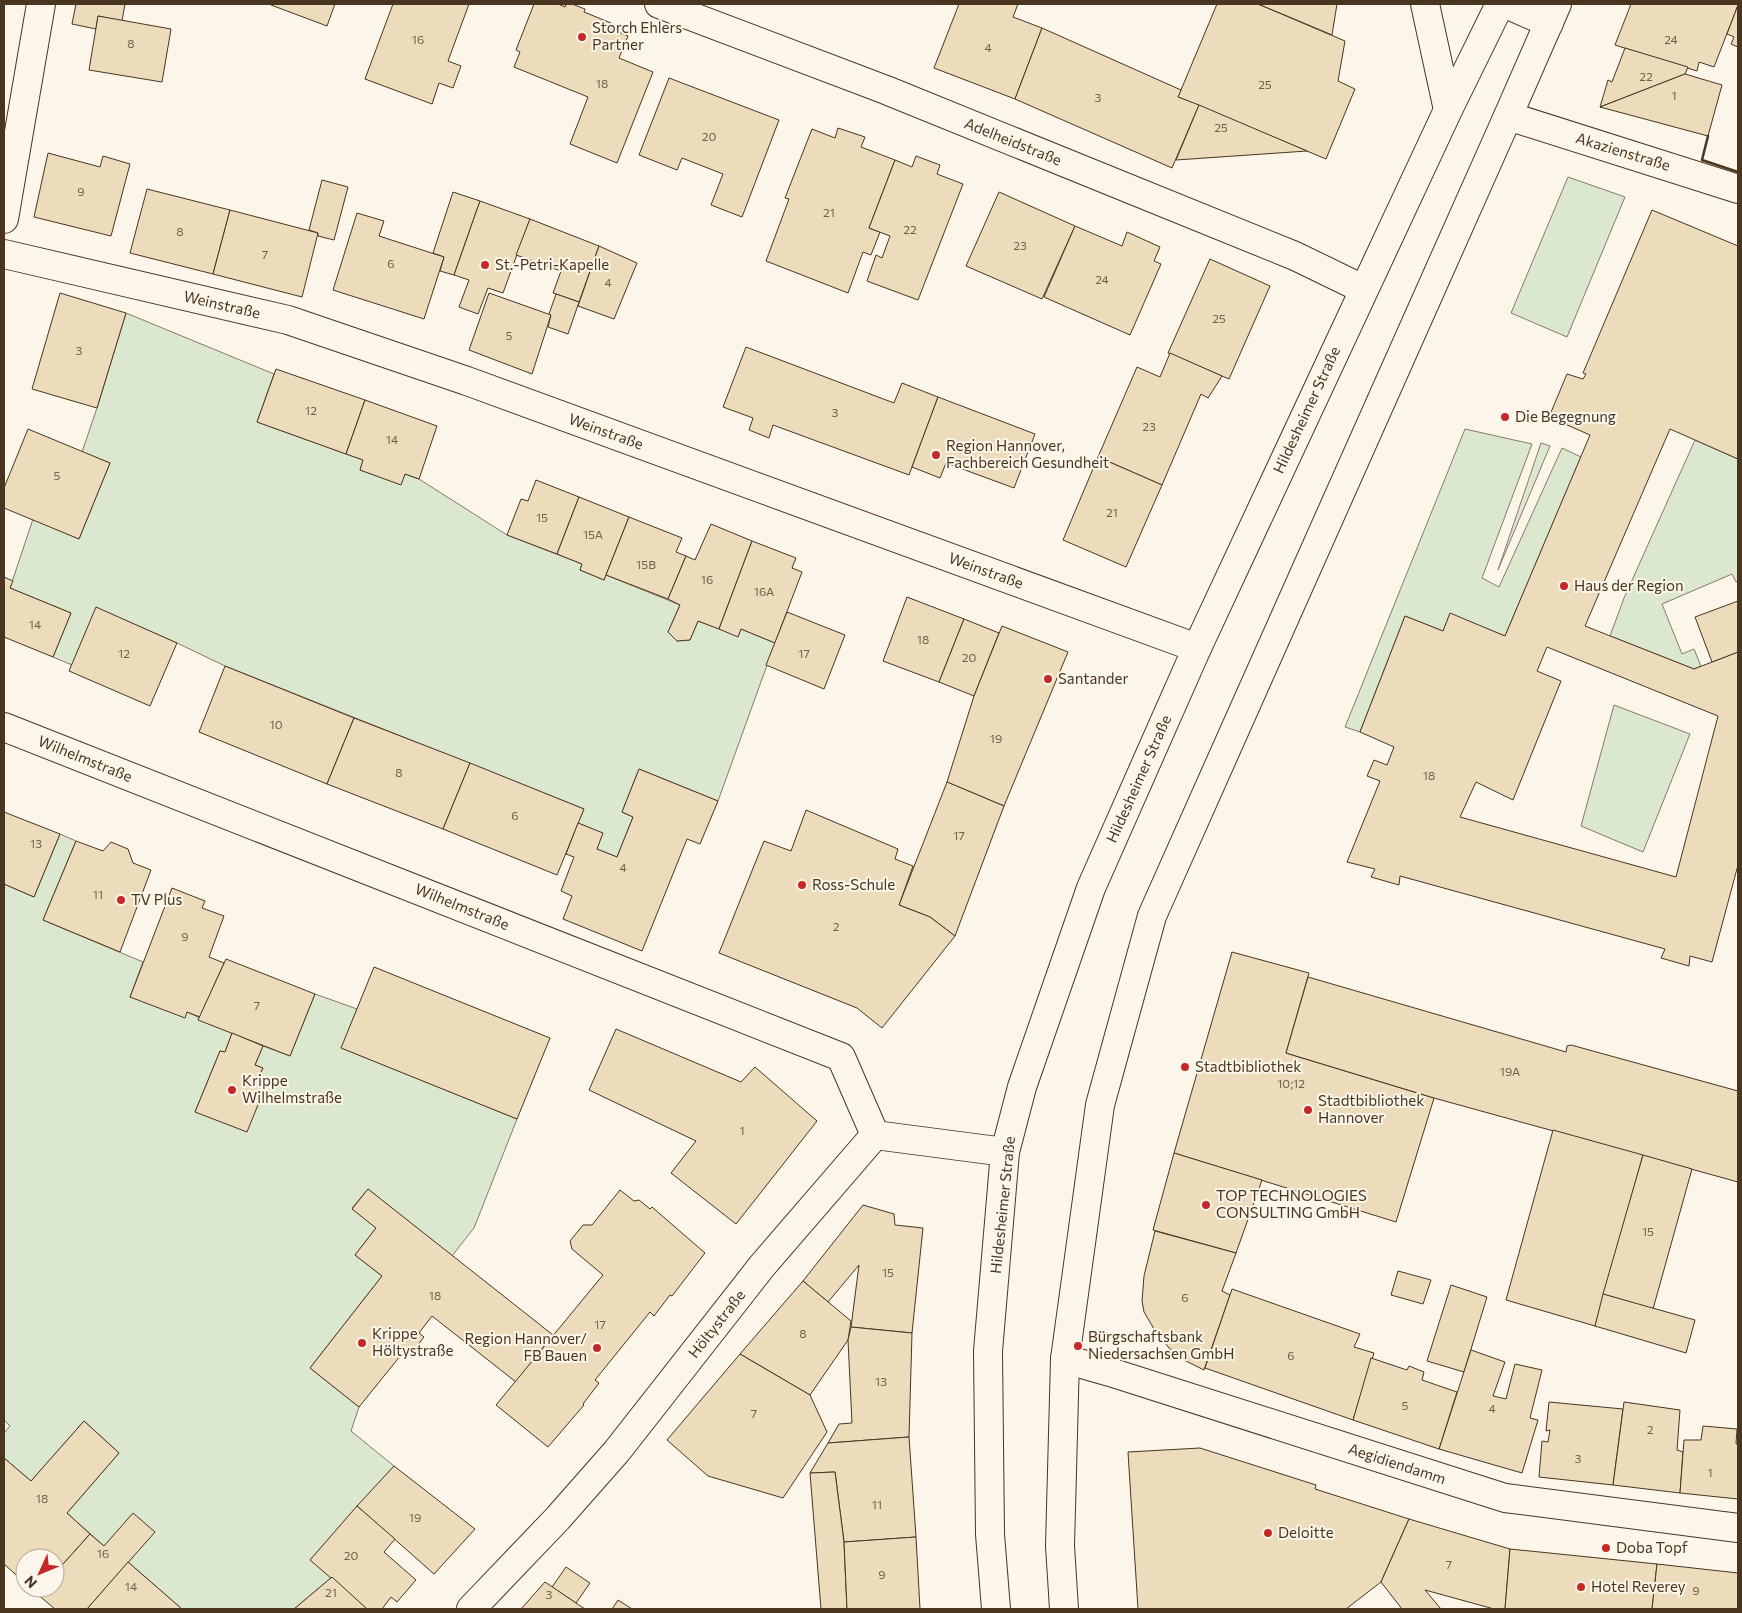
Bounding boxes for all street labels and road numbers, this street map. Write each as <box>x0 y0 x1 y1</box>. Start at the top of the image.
street label: Adelheidstraße <box>962 113 1065 169</box>
street label: Akazienstraße <box>1574 128 1673 174</box>
street label: Weinstraße <box>182 286 262 322</box>
street label: Hildesheimer Straße <box>1269 343 1343 476</box>
street label: Weinstraße <box>566 409 646 453</box>
street label: Weinstraße <box>946 548 1026 592</box>
street label: Hildesheimer Straße <box>1102 712 1174 845</box>
street label: Wilhelmstraße <box>36 731 135 785</box>
street label: Wilhelmstraße <box>413 879 512 933</box>
street label: Hildesheimer Straße <box>986 1135 1018 1274</box>
street label: Höltystraße <box>684 1286 748 1361</box>
street label: Aegidiendamm <box>1346 1439 1448 1487</box>

